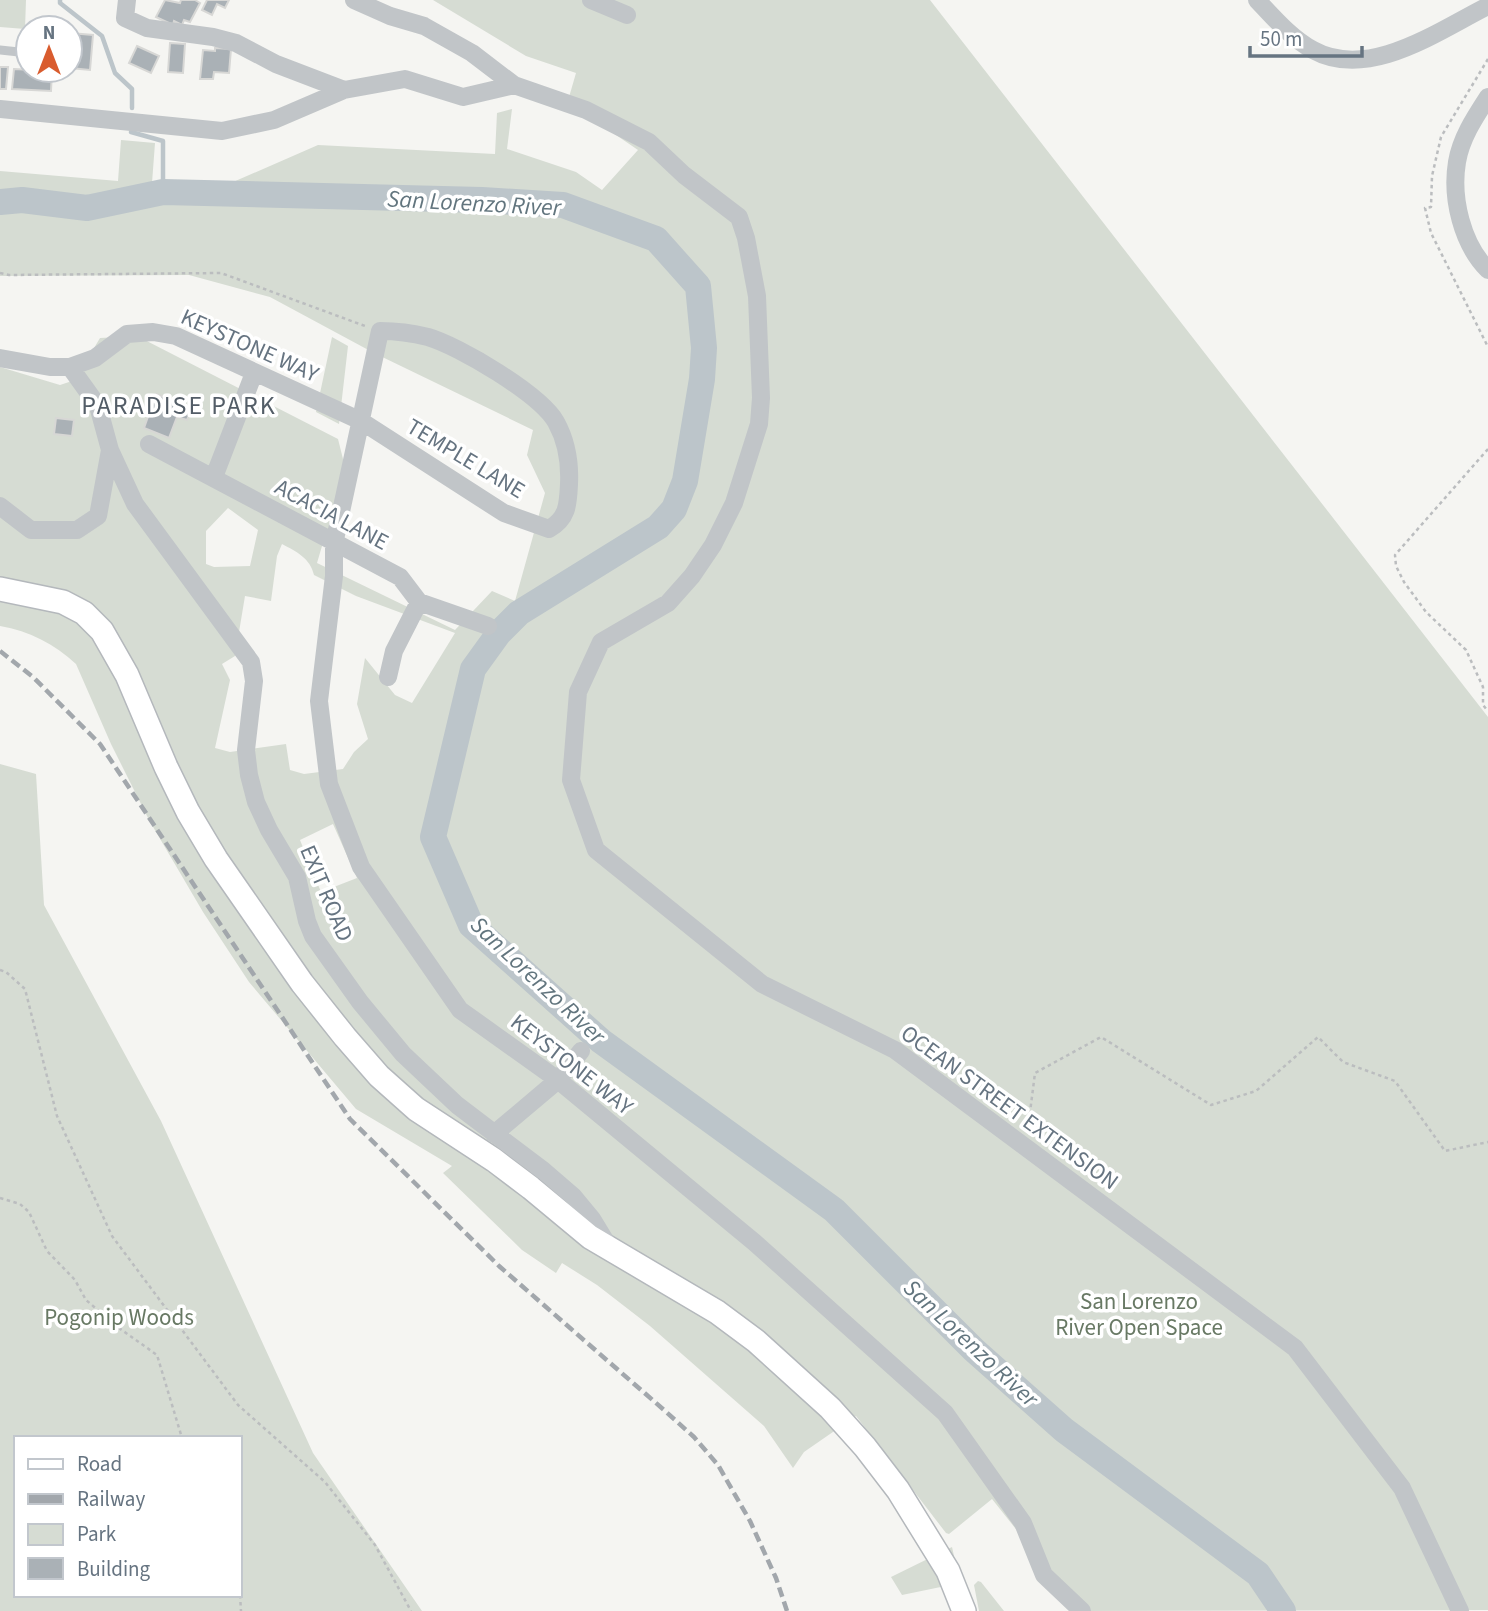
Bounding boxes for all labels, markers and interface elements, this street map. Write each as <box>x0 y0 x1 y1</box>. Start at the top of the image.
north arrow <box>14 14 84 84</box>
scale bar <box>1250 14 1362 58</box>
text: N <box>43 20 55 47</box>
text: 50 m <box>1260 24 1302 54</box>
water label: San Lorenzo River <box>386 181 563 226</box>
street label: KEYSTONE WAY <box>176 300 324 391</box>
district label: PARADISE PARK <box>81 387 277 424</box>
street label: TEMPLE LANE <box>400 410 531 507</box>
street label: ACACIA LANE <box>269 471 395 558</box>
street label: EXIT ROAD <box>291 840 362 946</box>
water label: San Lorenzo River <box>462 908 614 1054</box>
street label: KEYSTONE WAY <box>503 1006 640 1123</box>
street label: OCEAN STREET EXTENSION <box>894 1017 1125 1198</box>
water label: San Lorenzo River <box>895 1271 1047 1417</box>
park label: San Lorenzo River Open Space <box>1055 1285 1223 1344</box>
park label: Pogonip Woods <box>44 1301 194 1334</box>
legend <box>14 1436 242 1597</box>
text: Road <box>77 1449 122 1479</box>
text: Railway <box>77 1484 145 1514</box>
text: Park <box>77 1519 117 1549</box>
text: Building <box>77 1554 151 1584</box>

